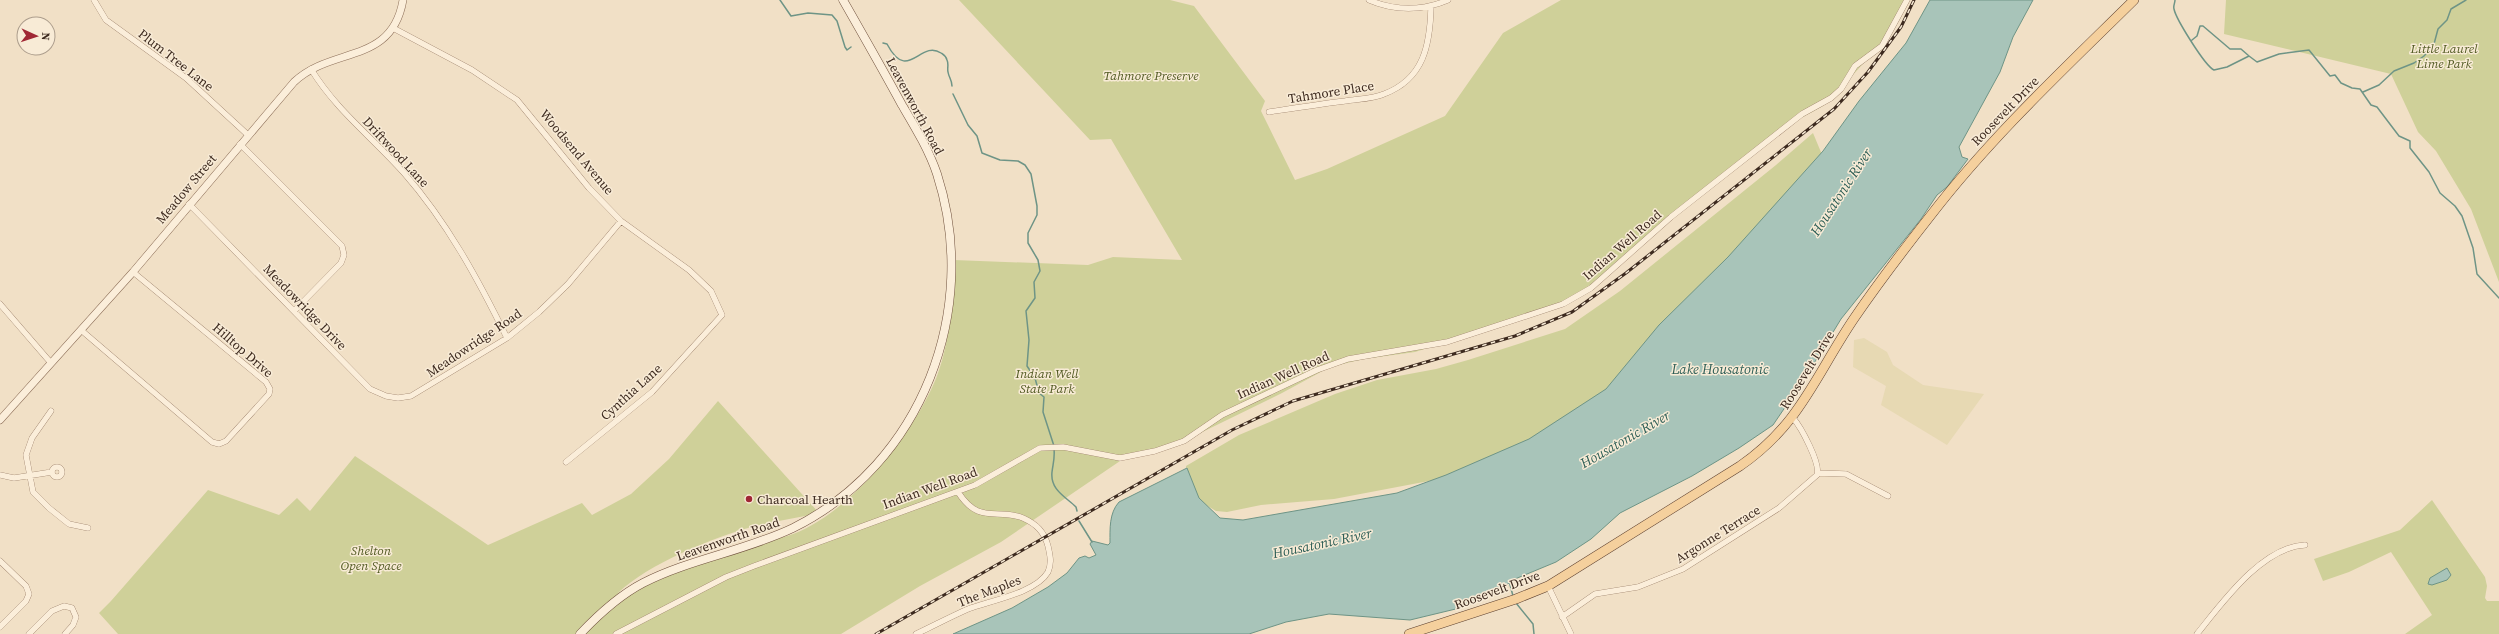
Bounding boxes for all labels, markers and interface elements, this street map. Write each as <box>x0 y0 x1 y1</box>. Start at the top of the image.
north arrow <box>16 16 56 56</box>
street label: Plum Tree Lane <box>135 25 218 95</box>
text: N <box>38 32 53 41</box>
park label: Little Laurel Lime Park <box>2409 40 2478 72</box>
street label: Leavenworth Road <box>882 54 948 158</box>
park label: Tahmore Preserve <box>1104 67 1199 84</box>
street label: Roosevelt Drive <box>1968 72 2043 149</box>
street label: Tahmore Place <box>1287 77 1375 107</box>
street label: Woodsend Avenue <box>536 106 618 199</box>
street label: Driftwood Lane <box>359 113 433 191</box>
water label: Housatonic River <box>1805 144 1877 241</box>
street label: Meadow Street <box>152 150 221 227</box>
street label: Indian Well Road <box>1579 206 1666 284</box>
street label: Meadowridge Drive <box>260 260 351 354</box>
street label: Meadowridge Road <box>423 304 525 381</box>
street label: Hilltop Drive <box>209 319 277 381</box>
street label: Roosevelt Drive <box>1776 327 1838 413</box>
street label: Indian Well Road <box>1234 347 1332 403</box>
water label: Lake Housatonic <box>1670 359 1769 379</box>
street label: Cynthia Lane <box>597 360 666 424</box>
park label: Indian Well State Park <box>1015 365 1079 397</box>
water label: Housatonic River <box>1575 405 1674 473</box>
street label: Indian Well Road <box>880 463 980 513</box>
place label: Charcoal Hearth <box>757 491 853 508</box>
marker: Charcoal Hearth <box>744 494 754 504</box>
street label: Argonne Terrace <box>1672 501 1764 567</box>
street label: Leavenworth Road <box>674 513 782 565</box>
water label: Housatonic River <box>1270 523 1374 563</box>
park label: Shelton Open Space <box>340 542 402 574</box>
street label: Roosevelt Drive <box>1452 566 1543 613</box>
street label: The Maples <box>955 571 1024 611</box>

